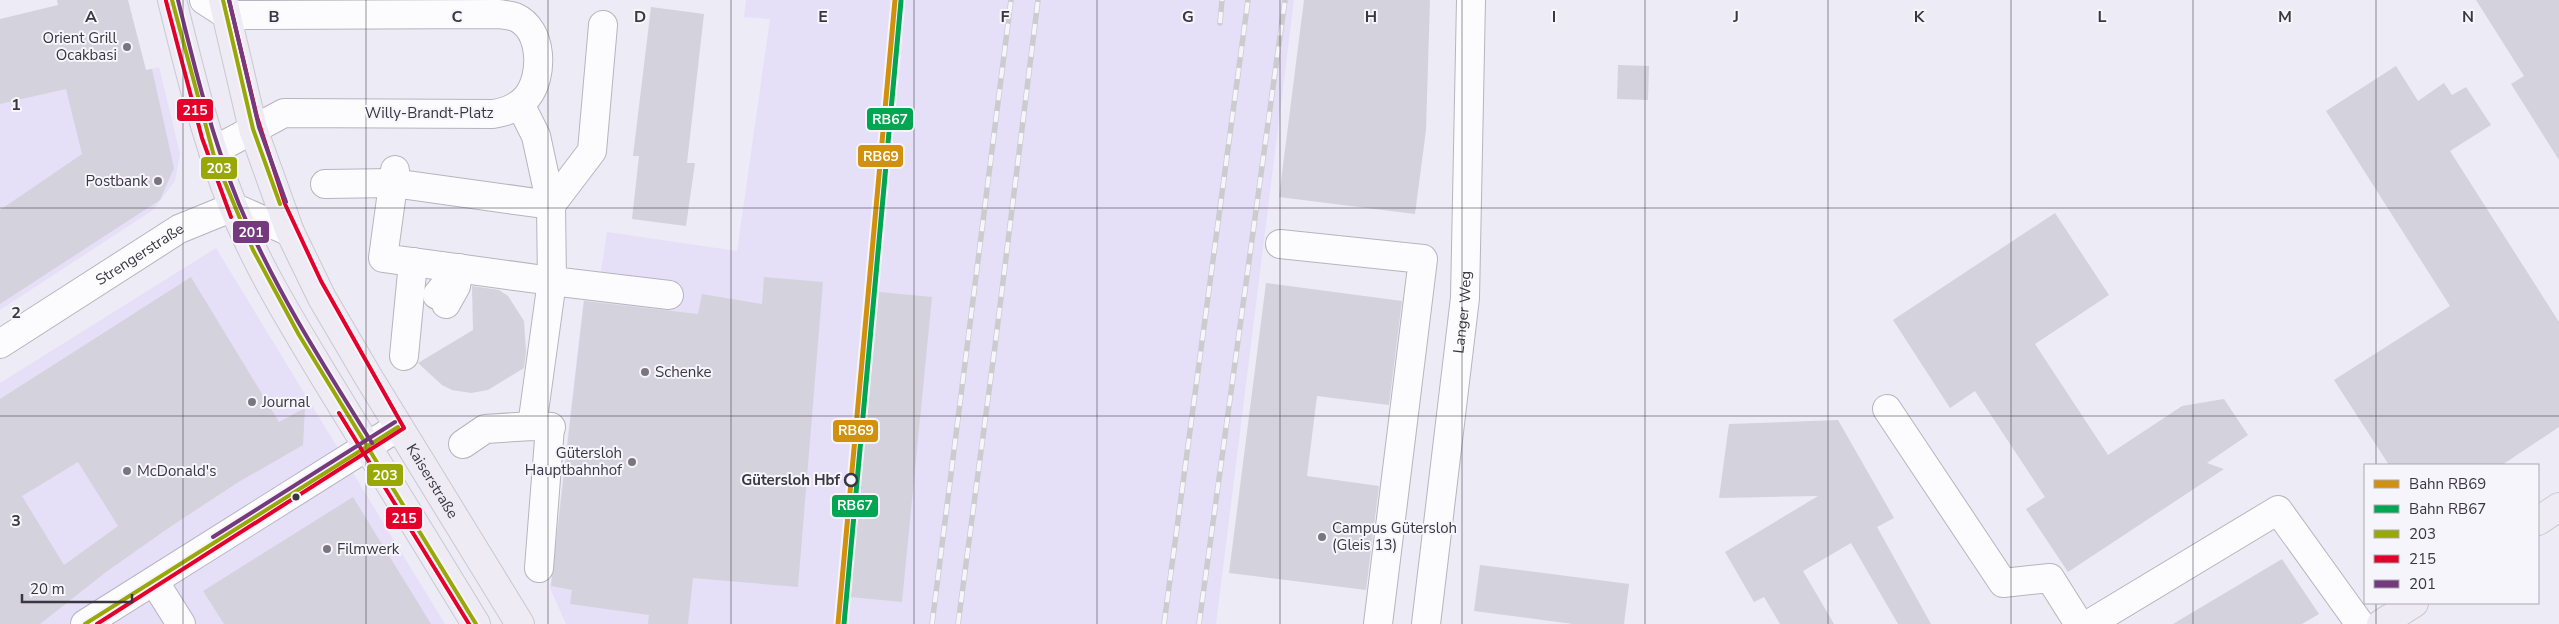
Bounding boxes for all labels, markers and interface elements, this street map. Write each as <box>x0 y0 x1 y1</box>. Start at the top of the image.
text: A <box>85 6 97 28</box>
text: B <box>268 6 280 28</box>
text: C <box>452 6 463 28</box>
text: D <box>634 6 646 28</box>
text: E <box>818 6 828 28</box>
text: F <box>1001 6 1010 28</box>
text: G <box>1182 6 1194 28</box>
text: H <box>1365 6 1377 28</box>
text: I <box>1552 6 1556 28</box>
text: J <box>1732 6 1739 28</box>
text: K <box>1914 6 1926 28</box>
text: L <box>2098 6 2107 28</box>
text: M <box>2278 6 2292 28</box>
text: N <box>2462 6 2474 28</box>
place label: Orient Grill Ocakbasi <box>42 28 118 65</box>
marker: Orient Grill Ocakbasi <box>121 41 133 53</box>
text: 1 <box>11 94 21 116</box>
line badge: 215 <box>176 98 214 122</box>
text: 215 <box>182 101 208 120</box>
street label: Willy-Brandt-Platz <box>365 103 493 123</box>
line badge: RB67 <box>866 107 914 131</box>
text: RB67 <box>872 110 908 129</box>
line badge: RB69 <box>857 144 904 168</box>
text: RB69 <box>863 147 899 166</box>
line badge: 203 <box>200 156 238 180</box>
text: 203 <box>206 159 232 178</box>
place label: Postbank <box>85 171 148 191</box>
marker: Postbank <box>152 175 164 187</box>
street label: Strengerstraße <box>92 218 188 290</box>
line badge: 201 <box>232 220 270 244</box>
text: 201 <box>238 223 264 242</box>
street label: Langer Weg <box>1448 271 1476 355</box>
text: 2 <box>11 302 21 324</box>
place label: Schenke <box>655 362 712 382</box>
marker: Schenke <box>639 366 651 378</box>
place label: Journal <box>261 392 310 412</box>
marker: Journal <box>246 396 258 408</box>
line badge: RB69 <box>832 419 879 443</box>
text: RB69 <box>838 421 874 440</box>
street label: Kaiserstraße <box>402 440 463 522</box>
place label: Gütersloh Hauptbahnhof <box>525 443 623 480</box>
marker: Gütersloh Hauptbahnhof <box>626 456 638 468</box>
place label: McDonald's <box>137 461 216 481</box>
line badge: 203 <box>366 463 404 487</box>
legend <box>2364 464 2539 604</box>
marker: McDonald's <box>121 465 133 477</box>
text: 203 <box>372 466 398 485</box>
place label: Gütersloh Hbf <box>741 470 841 490</box>
marker: Gütersloh Hbf <box>844 473 858 487</box>
text: Bahn RB69 <box>2409 474 2486 494</box>
unlabelled marker <box>291 492 301 502</box>
line badge: RB67 <box>831 494 879 518</box>
text: RB67 <box>837 496 873 515</box>
text: Bahn RB67 <box>2409 499 2486 519</box>
line badge: 215 <box>385 506 423 530</box>
text: 215 <box>391 509 417 528</box>
text: 3 <box>11 510 21 532</box>
place label: Campus Gütersloh (Gleis 13) <box>1332 518 1457 555</box>
text: 203 <box>2409 524 2436 544</box>
marker: Campus Gütersloh (Gleis 13) <box>1316 531 1328 543</box>
place label: Filmwerk <box>337 539 400 559</box>
marker: Filmwerk <box>321 543 333 555</box>
text: 215 <box>2409 549 2436 569</box>
scale bar <box>22 572 132 604</box>
text: 201 <box>2409 574 2436 594</box>
text: 20 m <box>30 579 65 599</box>

